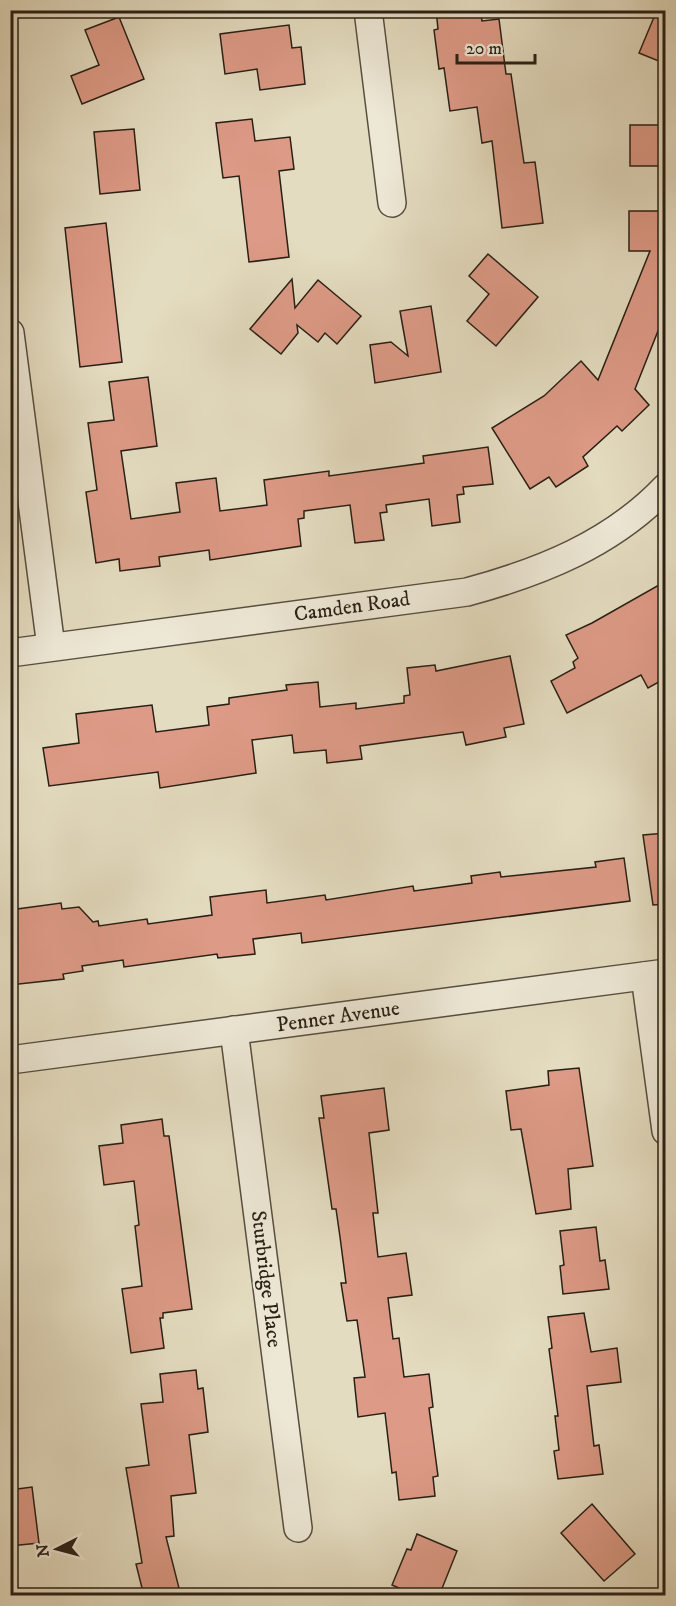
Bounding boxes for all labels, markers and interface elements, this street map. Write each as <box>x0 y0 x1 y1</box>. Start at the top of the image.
scale bar <box>457 27 535 65</box>
text: 20 m <box>466 38 502 60</box>
street label: Camden Road <box>292 586 412 628</box>
street label: Penner Avenue <box>275 995 402 1039</box>
street label: Sturbridge Place <box>245 1209 287 1349</box>
north arrow <box>27 1519 87 1579</box>
text: N <box>32 1543 54 1558</box>

